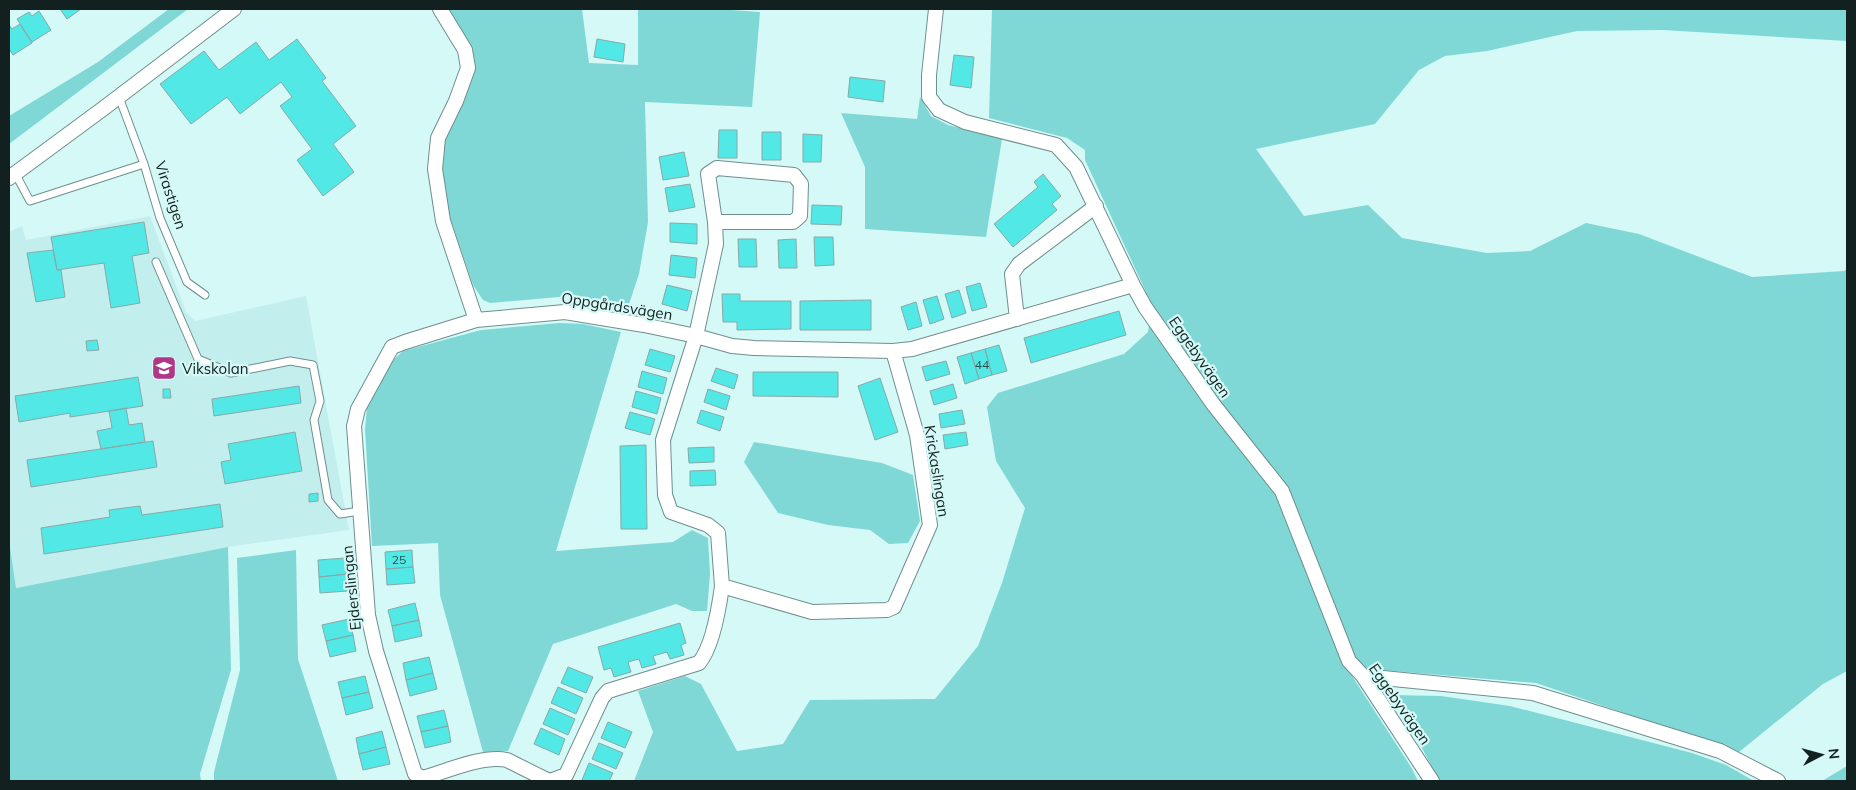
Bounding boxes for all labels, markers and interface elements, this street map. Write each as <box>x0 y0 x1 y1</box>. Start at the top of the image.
street label: Virastigen <box>151 158 191 232</box>
street label: Oppgårdsvägen <box>560 288 674 324</box>
street label: Eggebyvägen <box>1165 313 1235 401</box>
school or university icon: Vikskolan <box>151 355 177 381</box>
house number: 44 <box>975 357 989 372</box>
place label: Vikskolan <box>182 359 249 378</box>
street label: Krickaslingan <box>920 424 954 518</box>
street label: Ejderslingan <box>337 545 365 631</box>
house number: 25 <box>392 552 406 567</box>
street label: Eggebyvägen <box>1365 660 1435 748</box>
north arrow <box>1796 730 1846 780</box>
text: N <box>1824 747 1843 760</box>

